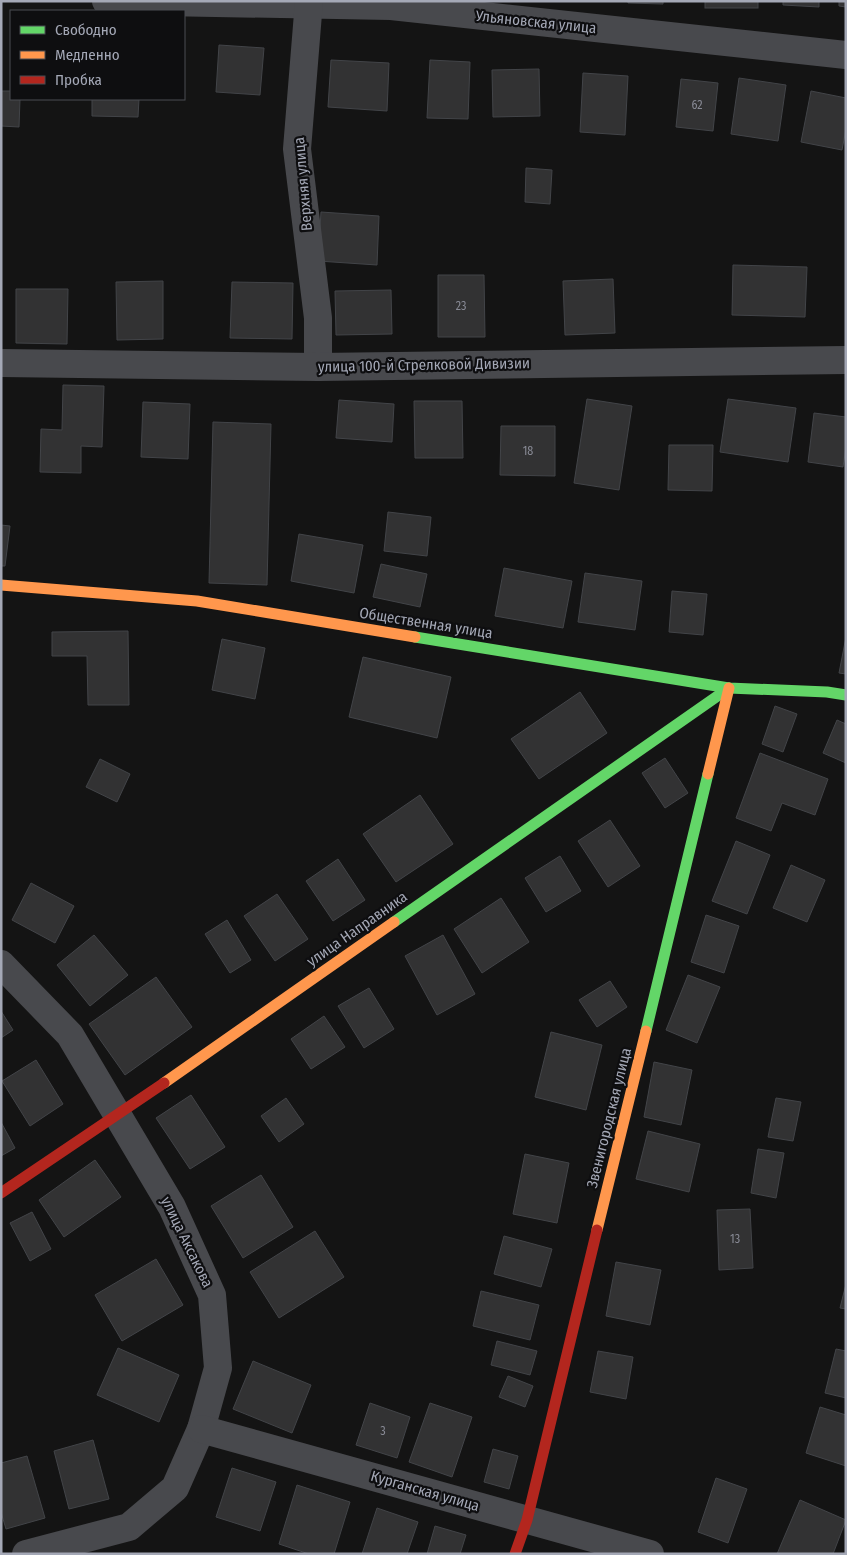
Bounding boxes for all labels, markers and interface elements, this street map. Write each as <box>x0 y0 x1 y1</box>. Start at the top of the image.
street label: Ульяновская улица <box>474 7 597 37</box>
legend <box>10 10 185 100</box>
text: Свободно <box>55 21 117 39</box>
text: Медленно <box>55 46 120 64</box>
text: Пробка <box>55 71 102 89</box>
house number: 62 <box>691 98 703 112</box>
street label: Верхняя улица <box>290 136 316 232</box>
house number: 23 <box>456 299 466 313</box>
street label: улица 100-й Стрелковой Дивизии <box>318 354 530 376</box>
house number: 18 <box>523 444 533 458</box>
street label: Общественная улица <box>358 604 494 642</box>
street label: улица Направника <box>303 888 411 970</box>
street label: Звенигородская улица <box>583 1046 635 1190</box>
street label: улица Аксакова <box>157 1194 217 1290</box>
house number: 13 <box>730 1232 740 1246</box>
house number: 3 <box>380 1424 386 1438</box>
street label: Курганская улица <box>369 1467 481 1515</box>

